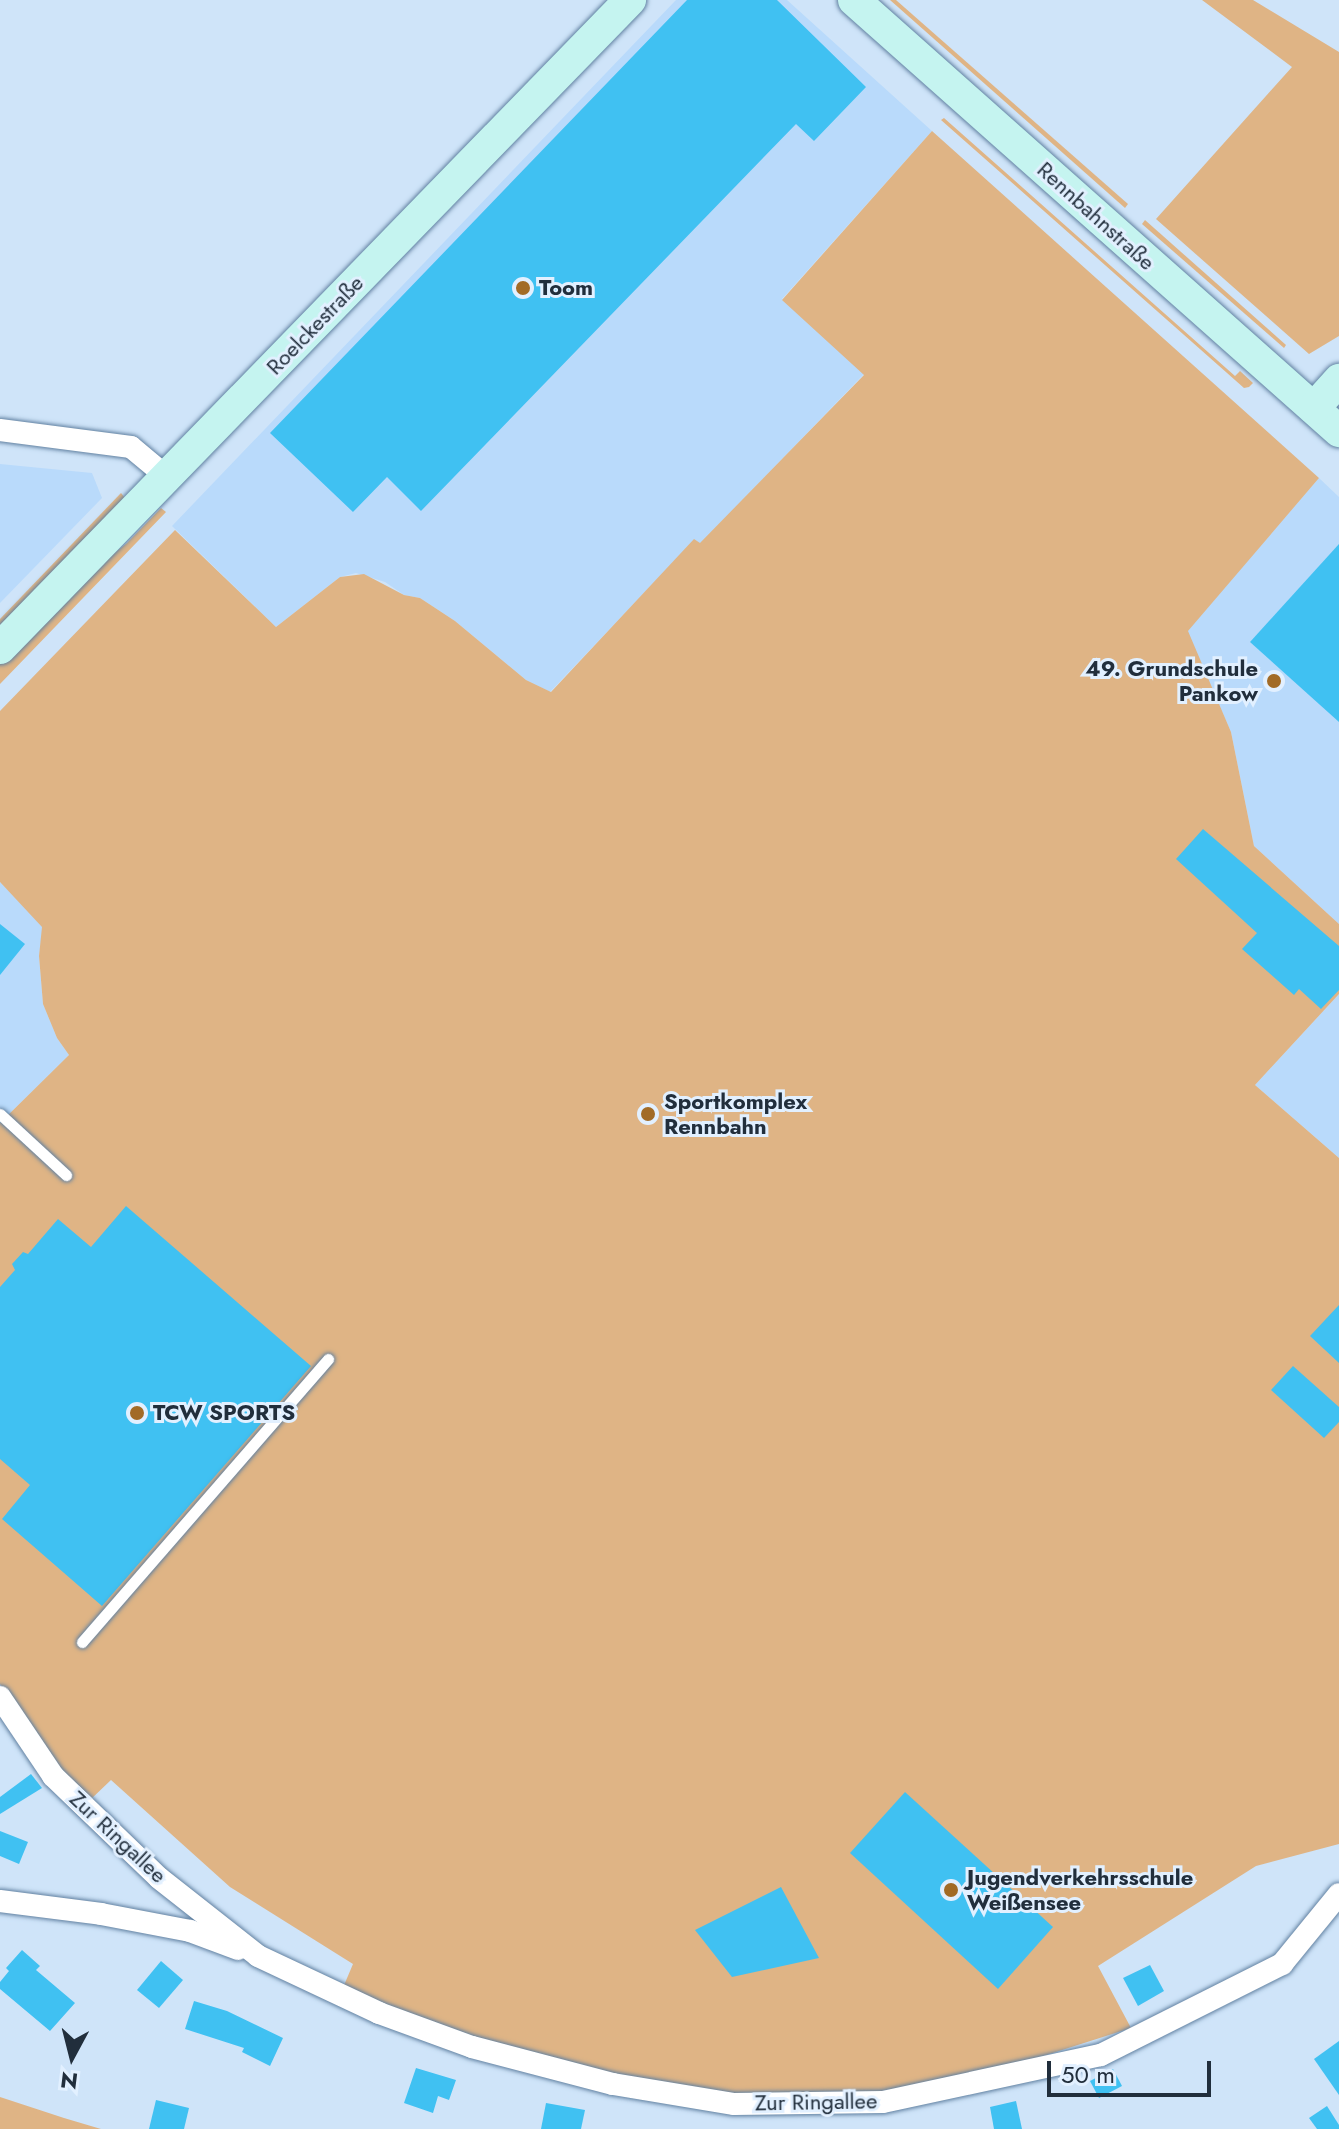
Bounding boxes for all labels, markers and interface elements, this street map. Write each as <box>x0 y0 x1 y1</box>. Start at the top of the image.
street label: Rennbahnstraße <box>1032 156 1160 276</box>
street label: Roelckestraße <box>261 270 369 380</box>
place label: Toom <box>539 275 593 301</box>
marker: Toom <box>514 279 532 297</box>
place label: 49. Grundschule Pankow <box>1085 655 1258 706</box>
marker: 49. Grundschule Pankow <box>1265 672 1283 690</box>
place label: Sportkomplex Rennbahn <box>664 1088 807 1140</box>
marker: Sportkomplex Rennbahn <box>639 1105 657 1123</box>
place label: TCW SPORTS <box>153 1400 295 1426</box>
marker: TCW SPORTS <box>128 1404 146 1422</box>
street label: Zur Ringallee <box>64 1786 172 1888</box>
place label: Jugendverkehrsschule Weißensee <box>967 1864 1193 1916</box>
marker: Jugendverkehrsschule Weißensee <box>942 1881 960 1899</box>
north arrow <box>32 2017 112 2097</box>
scale bar <box>1051 2045 1215 2095</box>
text: 50 m <box>1061 2057 1115 2092</box>
text: N <box>58 2064 80 2098</box>
street label: Zur Ringallee <box>755 2088 877 2116</box>

